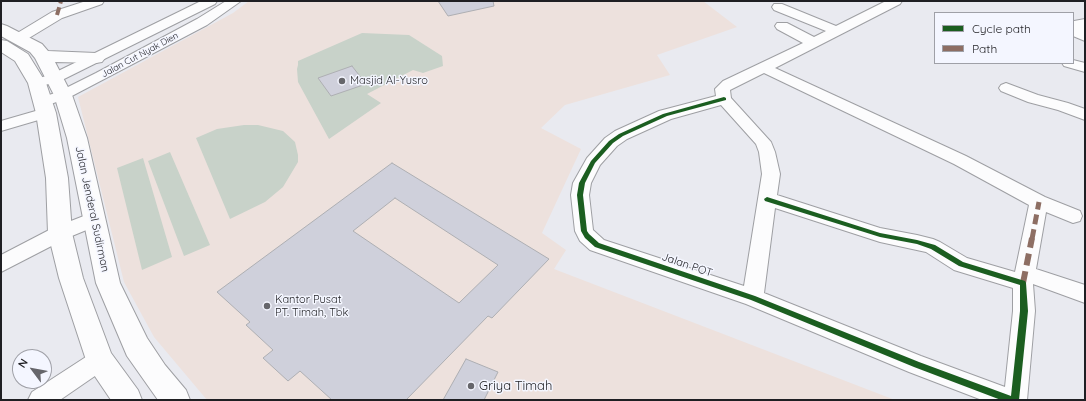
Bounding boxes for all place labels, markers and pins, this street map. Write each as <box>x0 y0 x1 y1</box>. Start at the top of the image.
place label: Masjid Al-Yusro <box>350 74 428 88</box>
marker: Masjid Al-Yusro <box>337 76 347 86</box>
place label: Kantor Pusat PT. Timah, Tbk <box>275 293 348 319</box>
marker: Kantor Pusat PT. Timah, Tbk <box>262 301 272 311</box>
place label: Griya Timah <box>479 378 552 394</box>
marker: Griya Timah <box>466 381 476 391</box>

